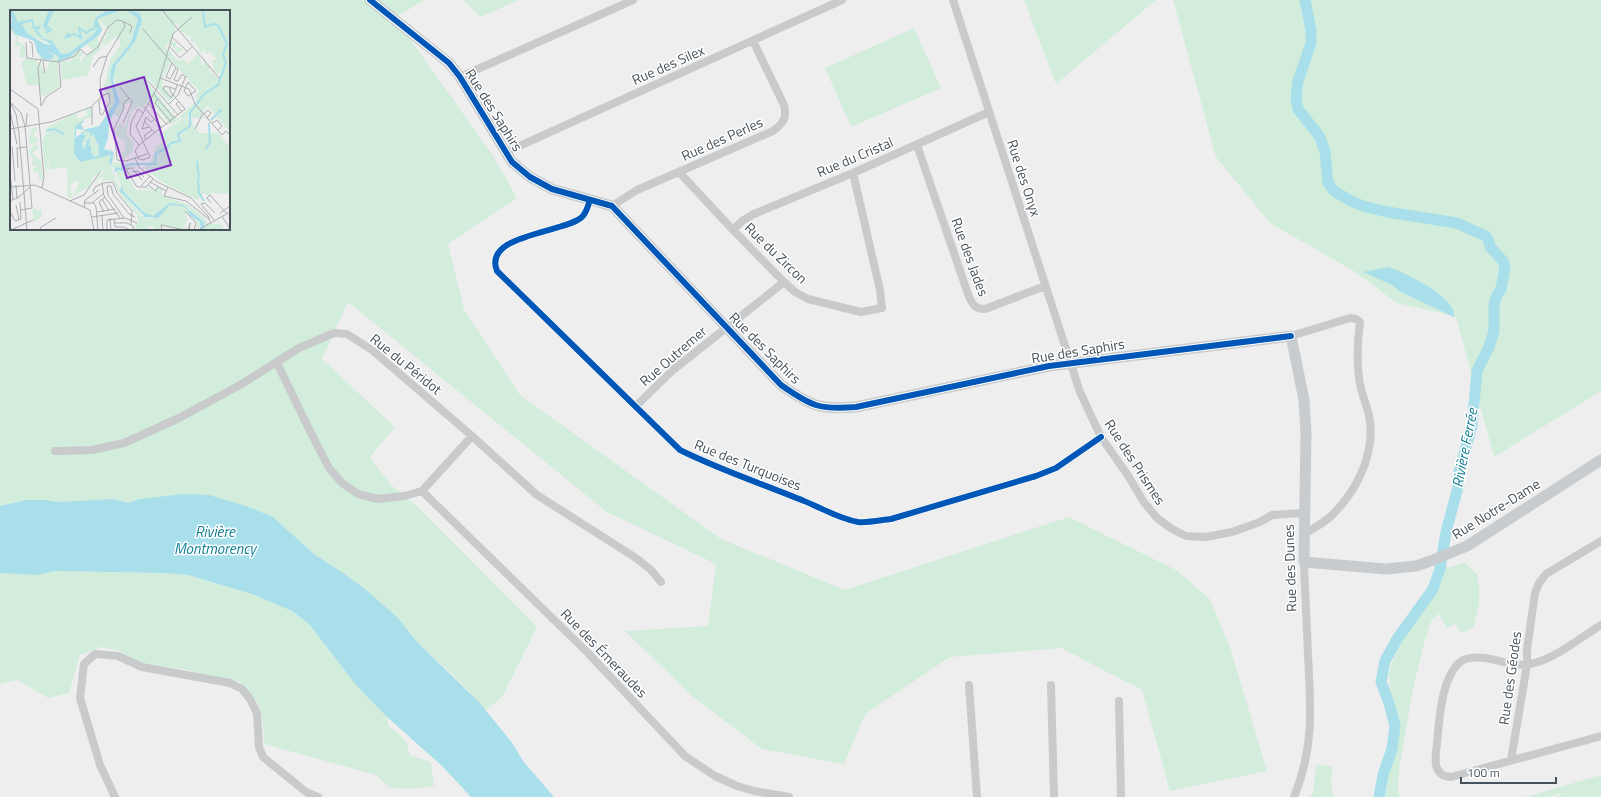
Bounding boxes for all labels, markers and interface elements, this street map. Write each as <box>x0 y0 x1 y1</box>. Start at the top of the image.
inset map <box>10 10 230 230</box>
street label: Rue des Silex <box>628 39 708 90</box>
street label: Rue des Saphirs <box>461 64 528 155</box>
street label: Rue des Perles <box>678 111 766 166</box>
street label: Rue du Cristal <box>813 131 896 182</box>
street label: Rue des Onyx <box>1002 137 1047 220</box>
street label: Rue des Jades <box>947 215 994 299</box>
street label: Rue du Zircon <box>740 217 813 288</box>
street label: Rue des Saphirs <box>725 307 806 388</box>
street label: Rue Outremer <box>634 320 711 391</box>
street label: Rue du Péridot <box>366 328 447 399</box>
street label: Rue des Saphirs <box>1030 333 1126 368</box>
water label: Rivière Ferrée <box>1446 405 1484 490</box>
street label: Rue des Prismes <box>1100 415 1171 509</box>
street label: Rue des Turquoises <box>691 433 805 496</box>
street label: Rue Notre-Dame <box>1448 473 1544 544</box>
water label: Rivière Montmorency <box>174 520 258 560</box>
street label: Rue des Dunes <box>1277 524 1302 612</box>
street label: Rue des Émeraudes <box>556 603 653 702</box>
street label: Rue des Géodes <box>1493 630 1526 726</box>
scale bar <box>1461 759 1556 785</box>
text: 100 m <box>1467 763 1500 782</box>

